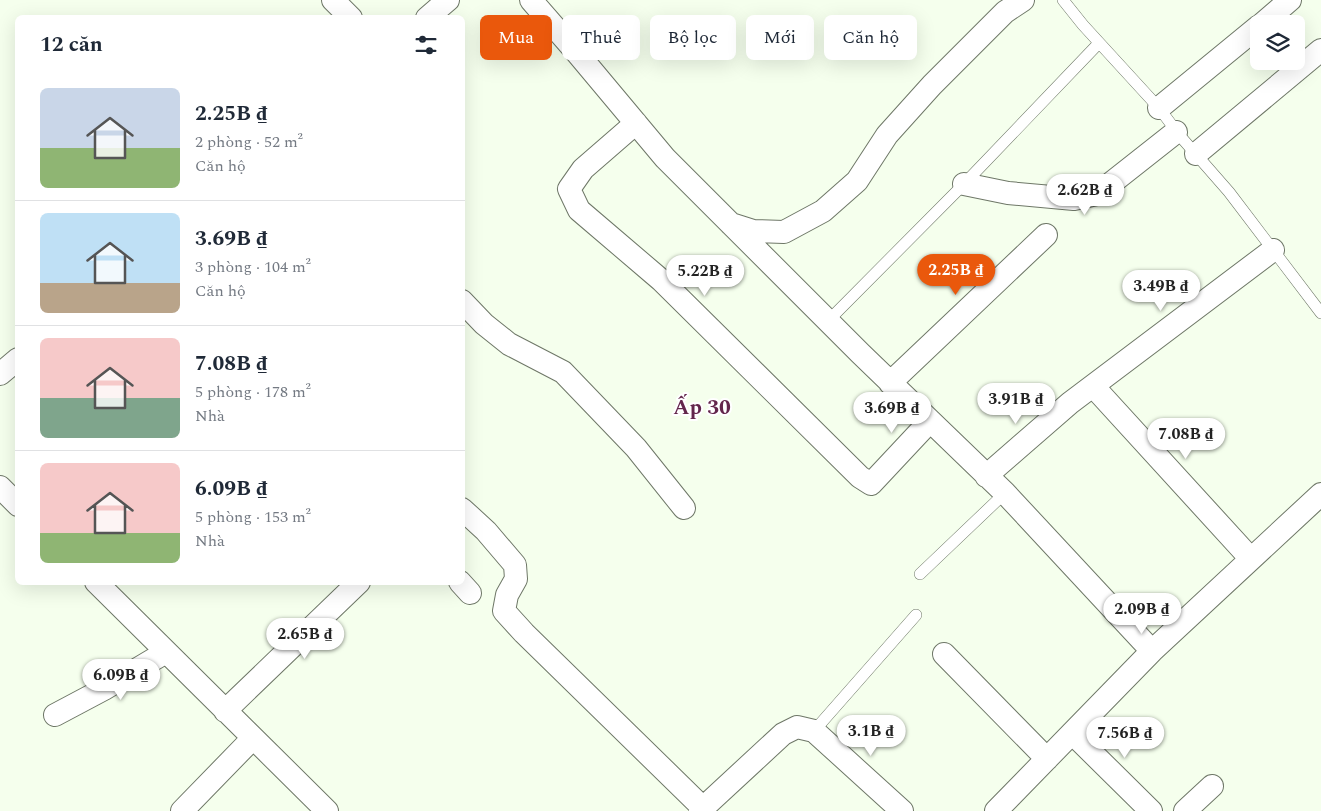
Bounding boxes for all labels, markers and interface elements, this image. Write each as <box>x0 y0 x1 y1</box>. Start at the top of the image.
chip: Mua <box>480 15 552 60</box>
chip: Thuê <box>562 15 640 60</box>
chip: Bộ lọc <box>650 15 736 60</box>
chip: Mới <box>746 15 814 60</box>
chip: Căn hộ <box>824 15 917 60</box>
map controls <box>1250 15 1305 70</box>
button: layers <box>1250 15 1305 70</box>
text: 12 căn <box>40 29 103 61</box>
icon: filters <box>412 31 440 59</box>
text: 2.25B ₫ <box>195 98 268 130</box>
icon: home <box>80 108 140 168</box>
text: 2 phòng · 52 m² <box>195 130 303 154</box>
text: Căn hộ <box>195 154 246 178</box>
pin: 2.62B ₫ <box>1039 174 1131 216</box>
text: 2.62B ₫ <box>1057 178 1113 202</box>
text: 3.69B ₫ <box>195 223 268 255</box>
icon: home <box>80 233 140 293</box>
pin: 5.22B ₫ <box>659 254 751 297</box>
pin: 2.25B ₫ <box>910 254 1002 296</box>
text: 3 phòng · 104 m² <box>195 255 311 279</box>
text: 2.25B ₫ <box>928 258 984 282</box>
text: 5.22B ₫ <box>677 259 733 283</box>
pin: 3.49B ₫ <box>1115 270 1207 312</box>
text: 3.49B ₫ <box>1133 274 1189 298</box>
text: Căn hộ <box>195 279 246 303</box>
text: 7.08B ₫ <box>195 348 268 380</box>
icon: home <box>80 358 140 418</box>
text: 5 phòng · 178 m² <box>195 380 311 404</box>
pin: 3.91B ₫ <box>970 382 1062 425</box>
text: 3.91B ₫ <box>988 387 1044 411</box>
district label: Ấp 30 <box>673 392 731 424</box>
pin: 3.69B ₫ <box>846 392 938 434</box>
text: 3.69B ₫ <box>864 396 920 420</box>
text: Nhà <box>195 404 225 428</box>
pin: 7.08B ₫ <box>1140 418 1232 460</box>
text: 7.08B ₫ <box>1158 422 1214 446</box>
text: 6.09B ₫ <box>195 473 268 505</box>
icon: home <box>80 483 140 543</box>
text: 5 phòng · 153 m² <box>195 505 311 529</box>
text: Nhà <box>195 529 225 553</box>
pin: 2.09B ₫ <box>1096 592 1188 635</box>
text: 2.09B ₫ <box>1114 597 1170 621</box>
pin: 2.65B ₫ <box>259 618 351 660</box>
text: 2.65B ₫ <box>277 622 333 646</box>
pin: 6.09B ₫ <box>75 658 167 701</box>
text: 6.09B ₫ <box>93 663 149 687</box>
pin: 3.1B ₫ <box>830 714 912 757</box>
pin: 7.56B ₫ <box>1079 716 1171 759</box>
text: 3.1B ₫ <box>848 719 894 743</box>
text: 7.56B ₫ <box>1097 721 1153 745</box>

